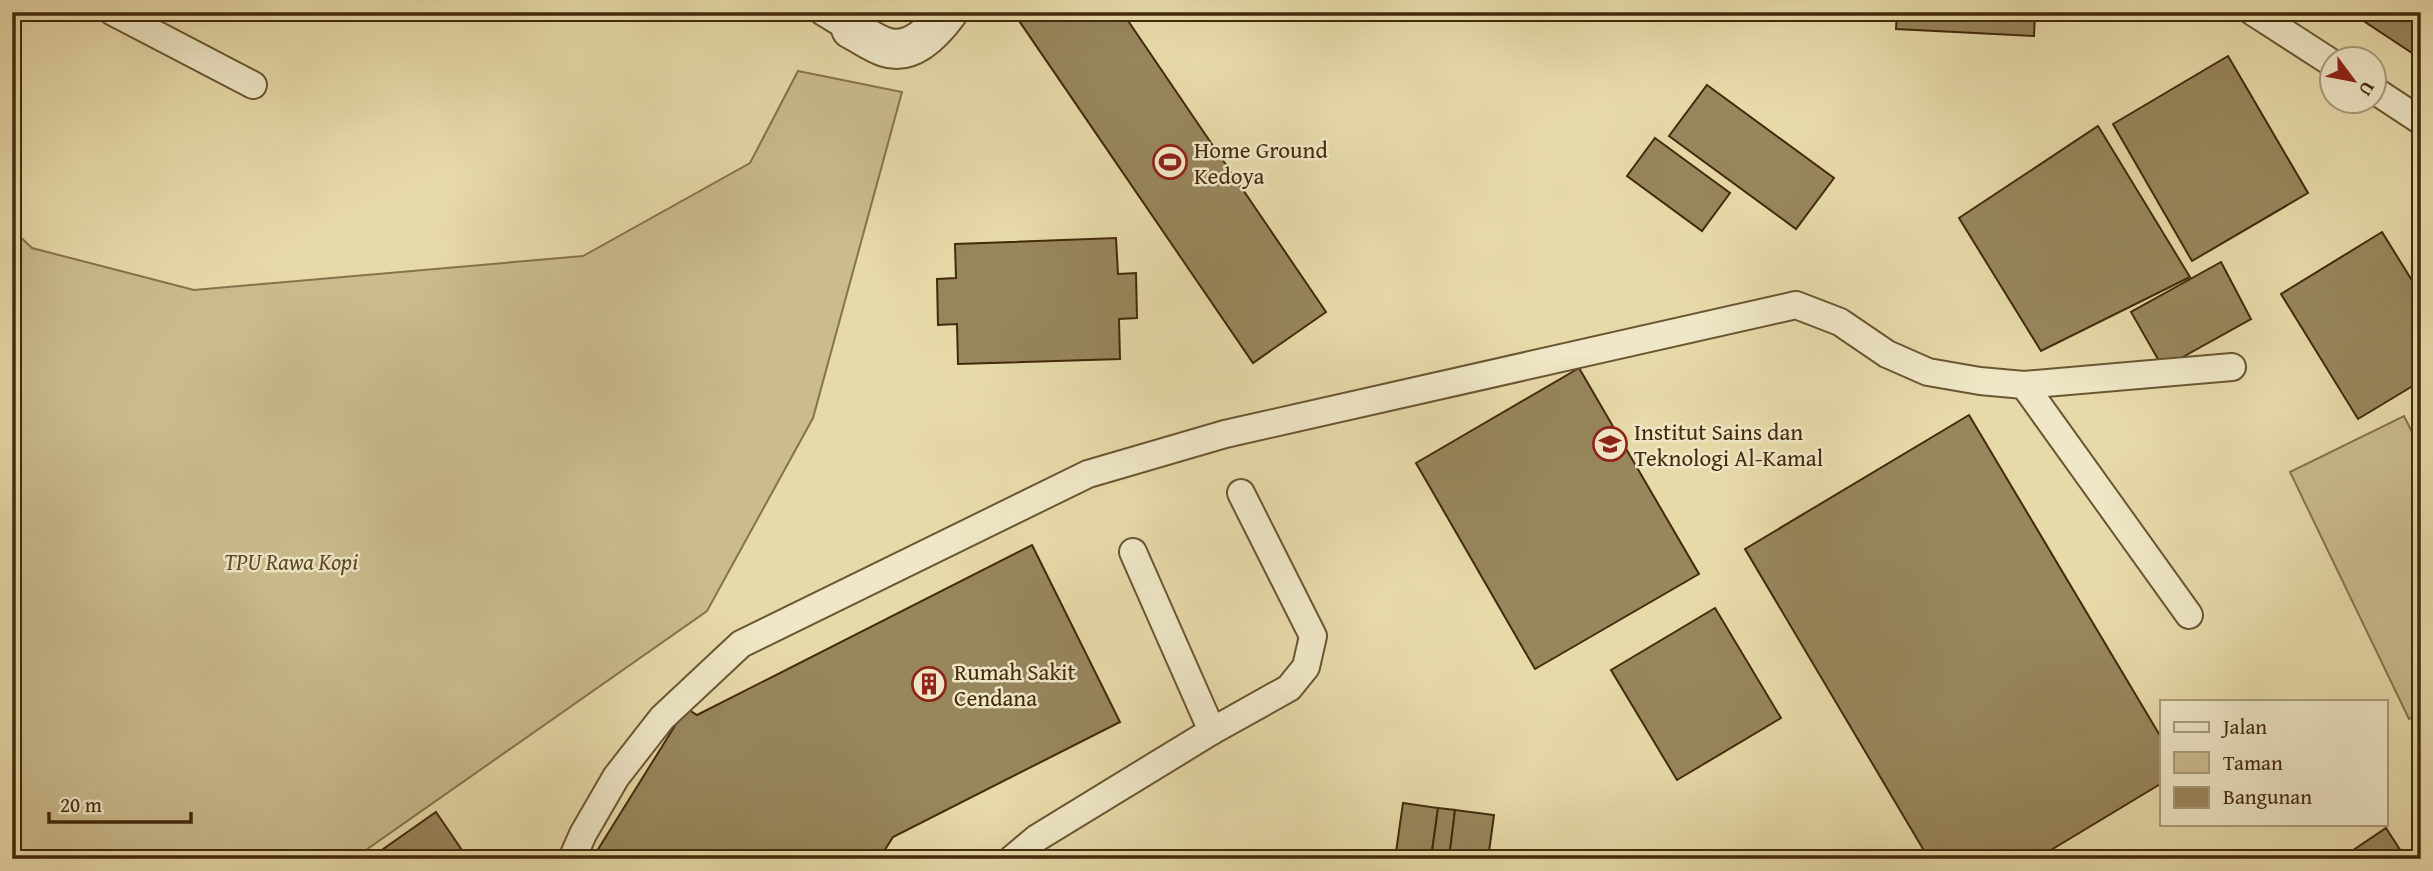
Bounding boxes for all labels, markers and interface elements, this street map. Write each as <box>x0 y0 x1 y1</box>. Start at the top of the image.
north arrow <box>2318 46 2388 116</box>
text: U <box>2352 76 2383 102</box>
place label: Home Ground Kedoya <box>1194 133 1328 192</box>
sports icon: Home Ground Kedoya <box>1151 143 1189 181</box>
place label: Institut Sains dan Teknologi Al-Kamal <box>1634 415 1823 474</box>
school or university icon: Institut Sains dan Teknologi Al-Kamal <box>1591 425 1629 463</box>
park label: TPU Rawa Kopi <box>224 545 358 578</box>
place label: Rumah Sakit Cendana <box>954 655 1076 714</box>
building icon: Rumah Sakit Cendana <box>910 665 948 703</box>
legend <box>2160 700 2388 826</box>
text: Jalan <box>2220 711 2267 742</box>
text: Taman <box>2223 747 2283 778</box>
scale bar <box>49 780 191 824</box>
text: Bangunan <box>2223 781 2312 812</box>
text: 20 m <box>60 789 102 820</box>

